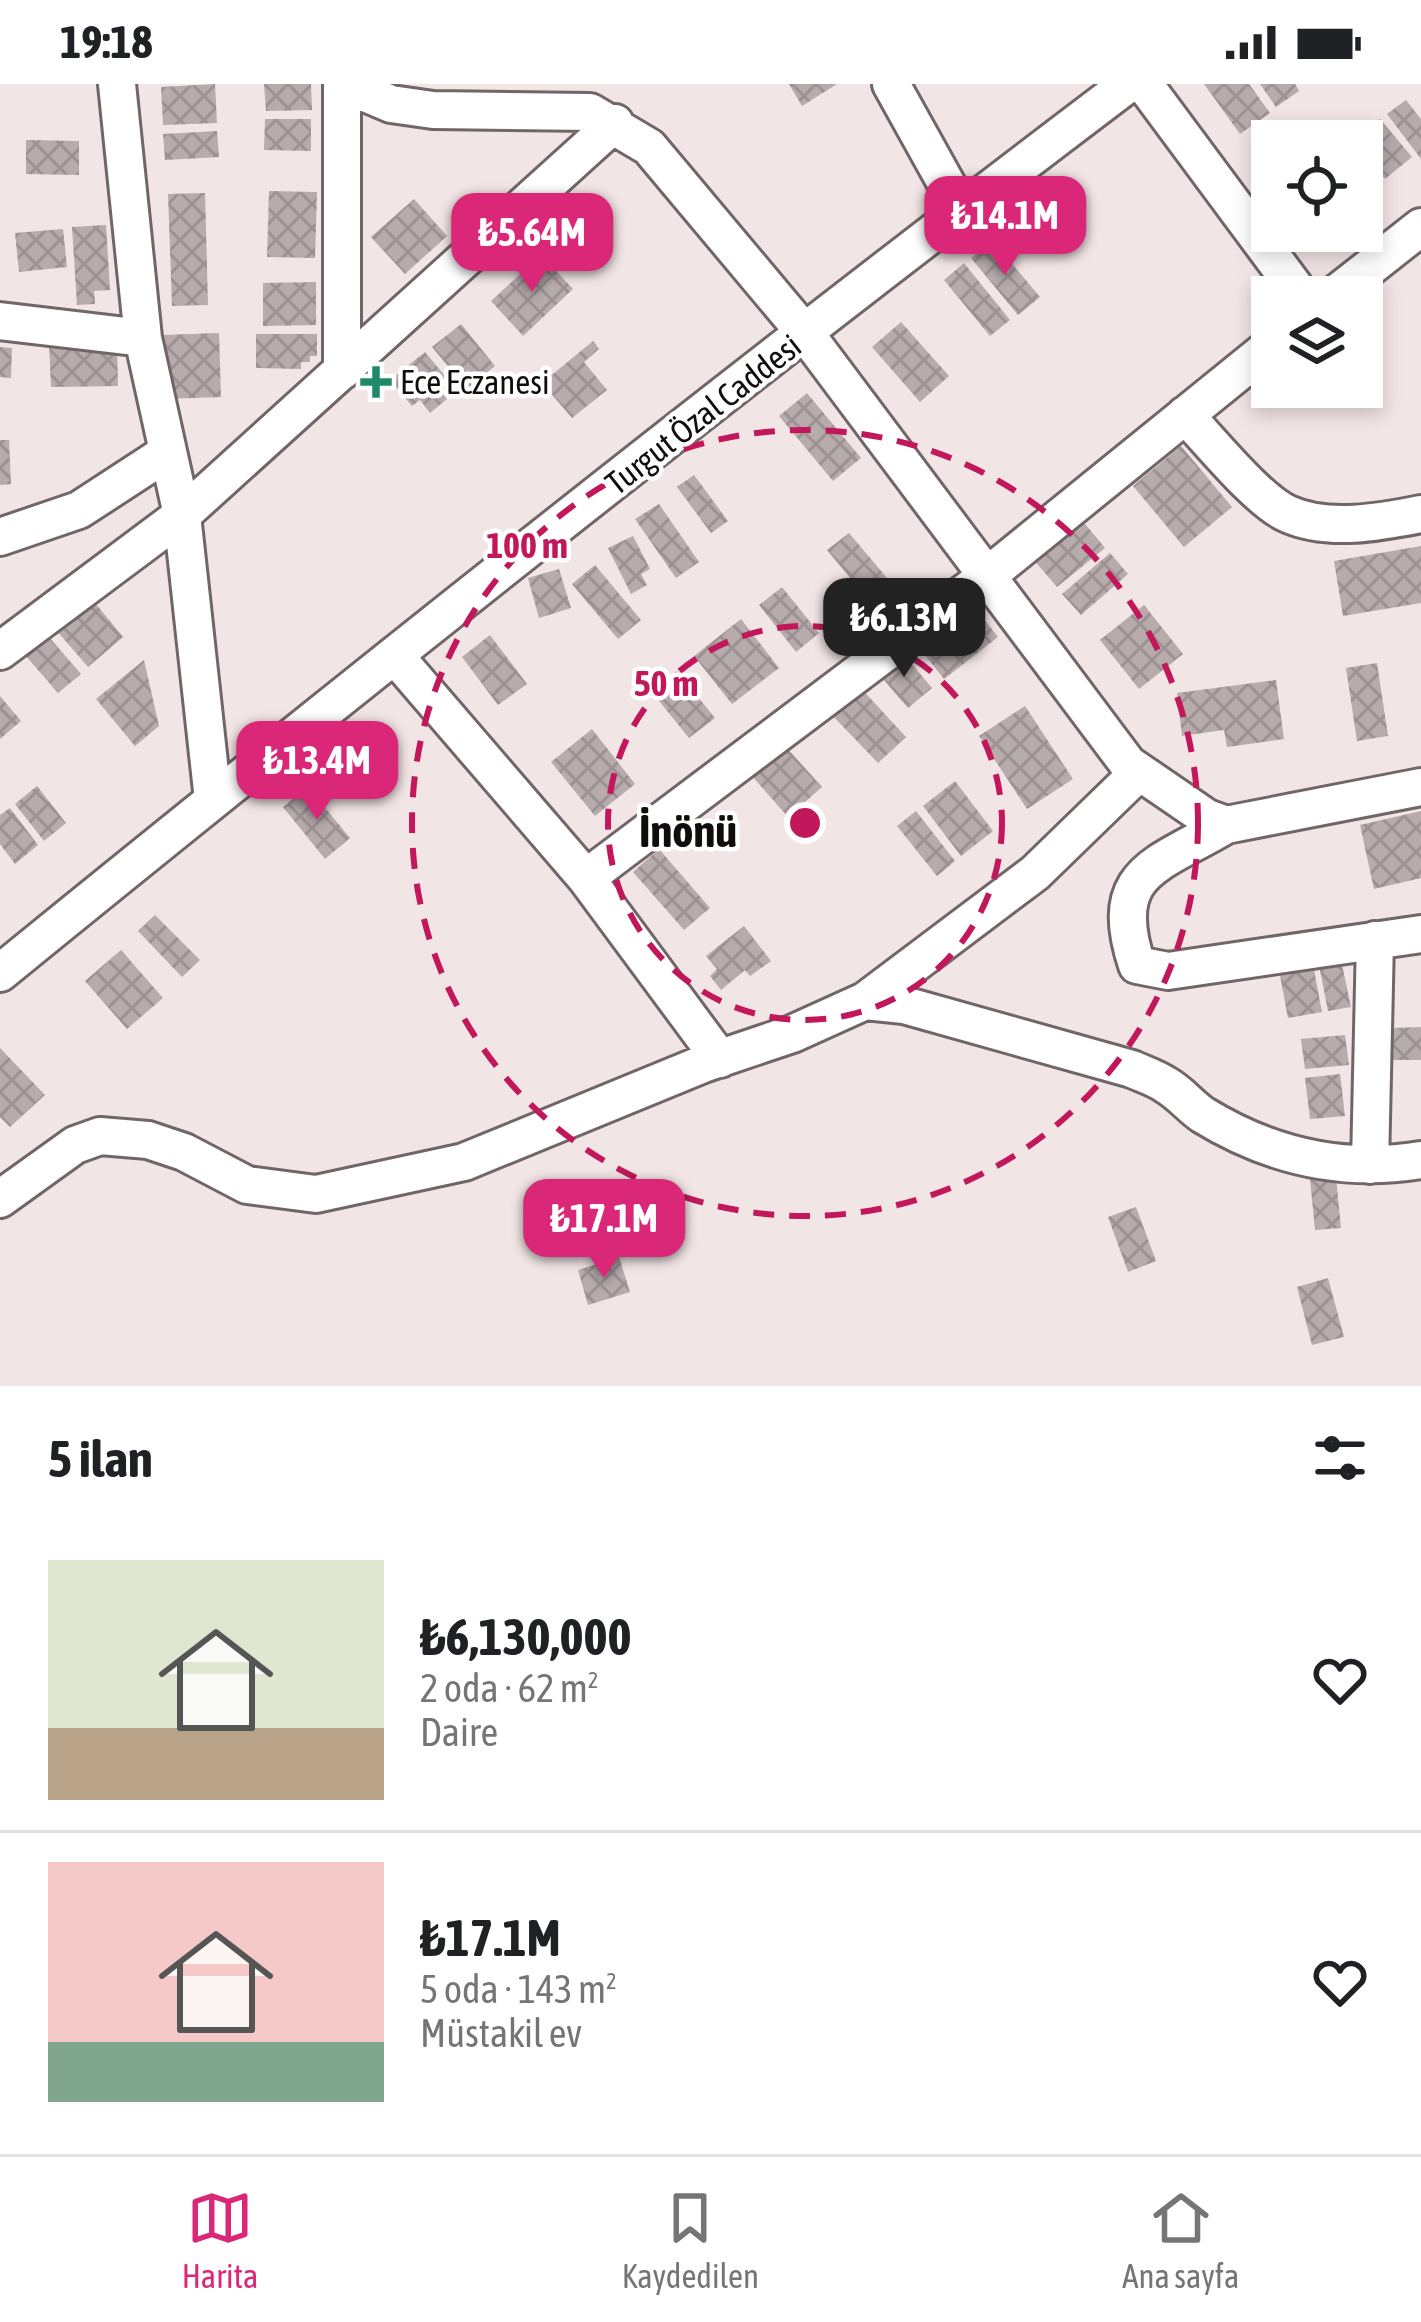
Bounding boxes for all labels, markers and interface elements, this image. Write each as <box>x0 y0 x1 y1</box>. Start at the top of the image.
text: 19:18 <box>60 16 153 68</box>
map controls <box>1251 120 1383 408</box>
button: locate <box>1251 120 1383 252</box>
pin: ₺14.1M <box>907 176 1103 278</box>
pin: ₺5.64M <box>434 193 630 295</box>
text: ₺14.1M <box>951 193 1059 237</box>
text: ₺5.64M <box>478 210 586 254</box>
button: layers <box>1251 276 1383 408</box>
street label: Turgut Özal Caddesi <box>598 326 808 502</box>
place label: Ece Eczanesi <box>400 363 550 401</box>
marker: Ece Eczanesi <box>363 369 389 395</box>
text: 100 m <box>486 524 568 566</box>
pin: ₺6.13M <box>806 578 1002 680</box>
text: ₺6.13M <box>850 595 958 639</box>
text: 50 m <box>634 662 698 704</box>
pin: ₺13.4M <box>219 721 415 823</box>
text: ₺13.4M <box>263 738 371 782</box>
centre of rings <box>784 802 826 844</box>
district label: İnönü <box>639 805 737 857</box>
pin: ₺17.1M <box>506 1179 702 1281</box>
text: ₺17.1M <box>550 1196 658 1240</box>
icon: filters <box>1307 1425 1373 1491</box>
text: 5 ilan <box>48 1429 153 1488</box>
text: ₺6,130,000 <box>420 1607 631 1666</box>
icon: home <box>144 1608 288 1752</box>
icon: heart <box>1307 1647 1373 1713</box>
text: 2 oda · 62 m² <box>420 1666 599 1710</box>
text: Daire <box>420 1710 498 1754</box>
text: ₺17.1M <box>420 1908 561 1967</box>
icon: home <box>144 1910 288 2054</box>
icon: heart <box>1307 1949 1373 2015</box>
text: 5 oda · 143 m² <box>420 1967 617 2011</box>
text: Müstakil ev <box>420 2011 582 2055</box>
tab: Harita <box>182 2185 258 2295</box>
tab: Kaydedilen <box>622 2185 759 2295</box>
tab: Ana sayfa <box>1122 2185 1239 2295</box>

